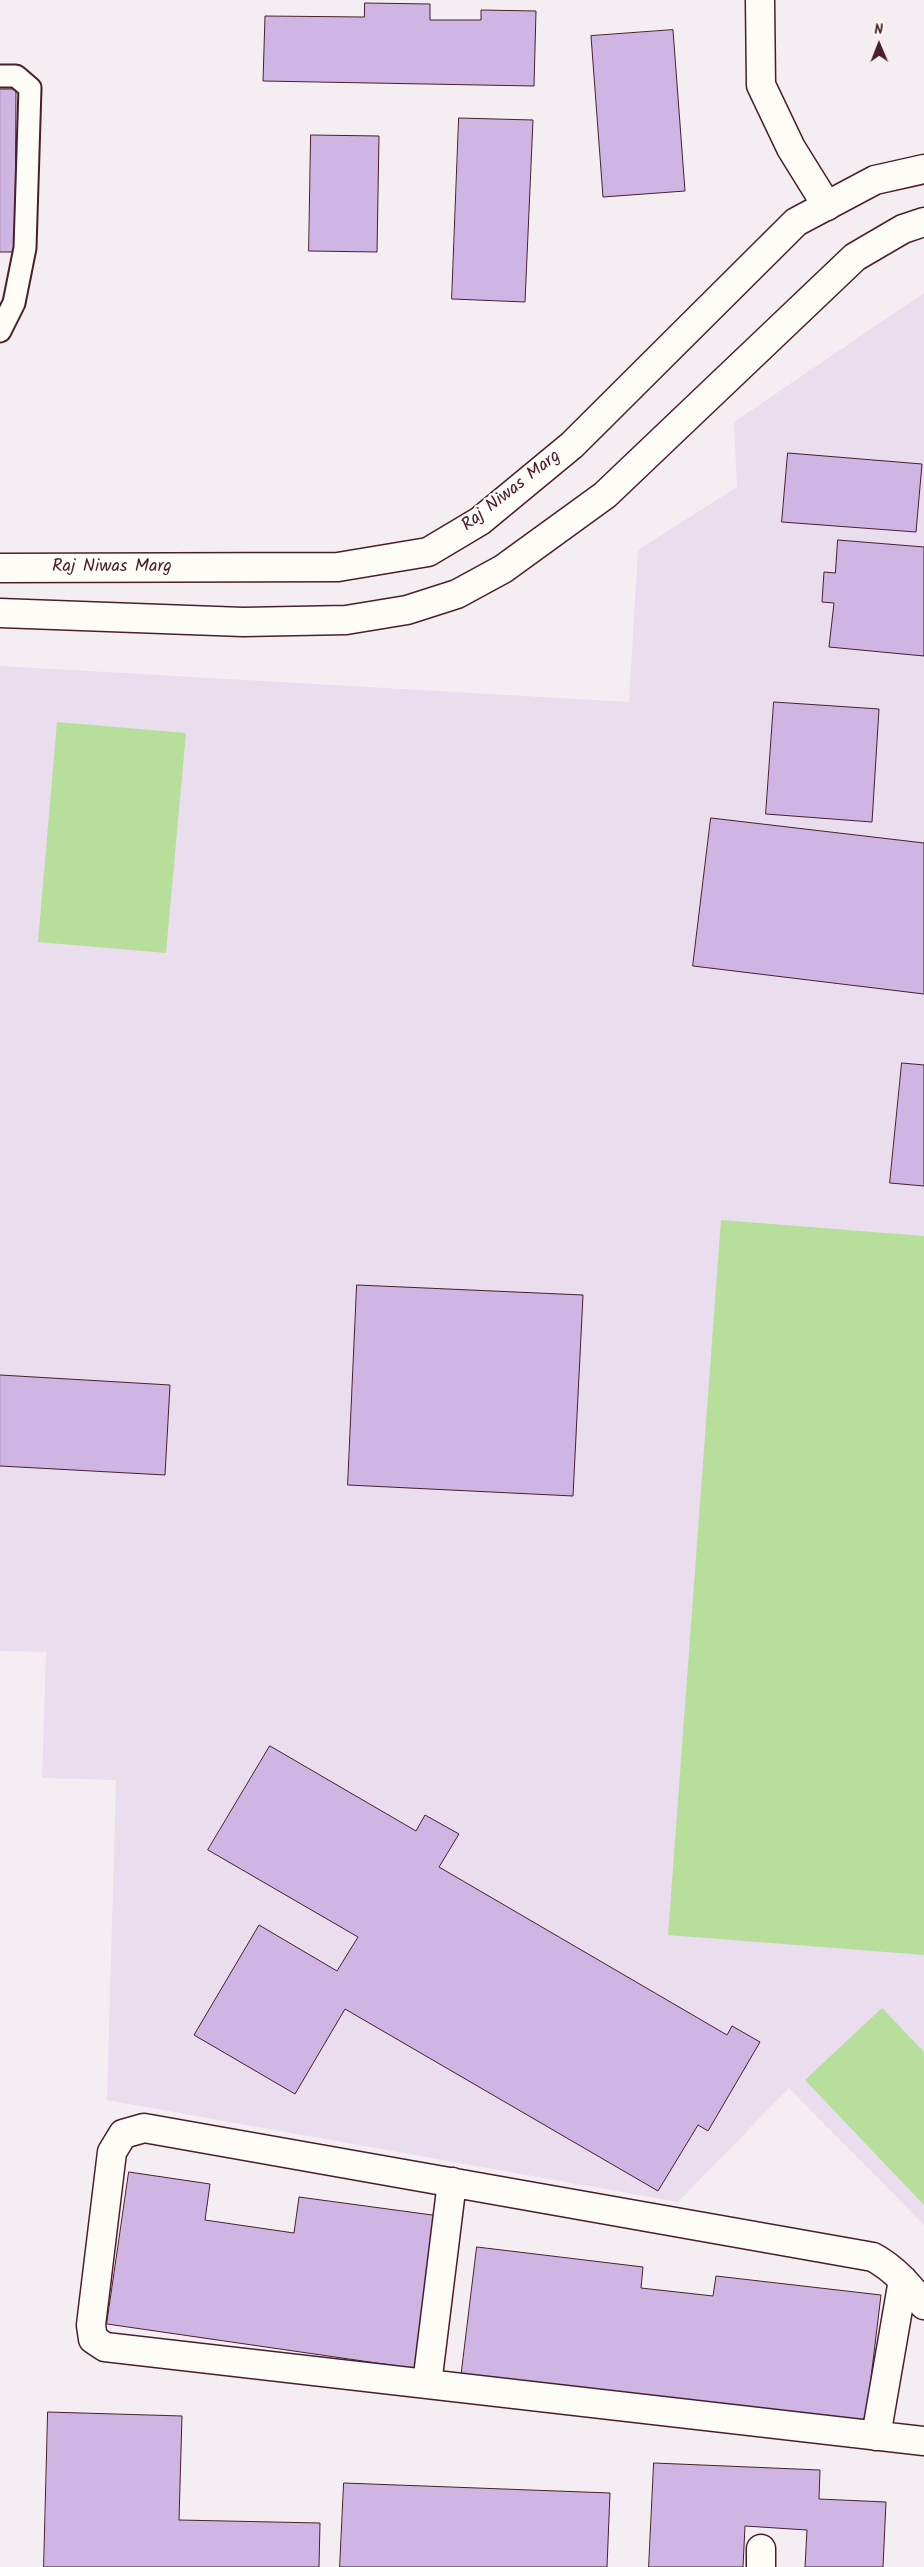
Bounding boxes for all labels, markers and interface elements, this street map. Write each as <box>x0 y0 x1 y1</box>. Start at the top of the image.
text: N <box>874 19 883 41</box>
north arrow <box>854 20 904 70</box>
street label: Raj Niwas Marg <box>458 447 566 537</box>
street label: Raj Niwas Marg <box>52 557 172 579</box>

